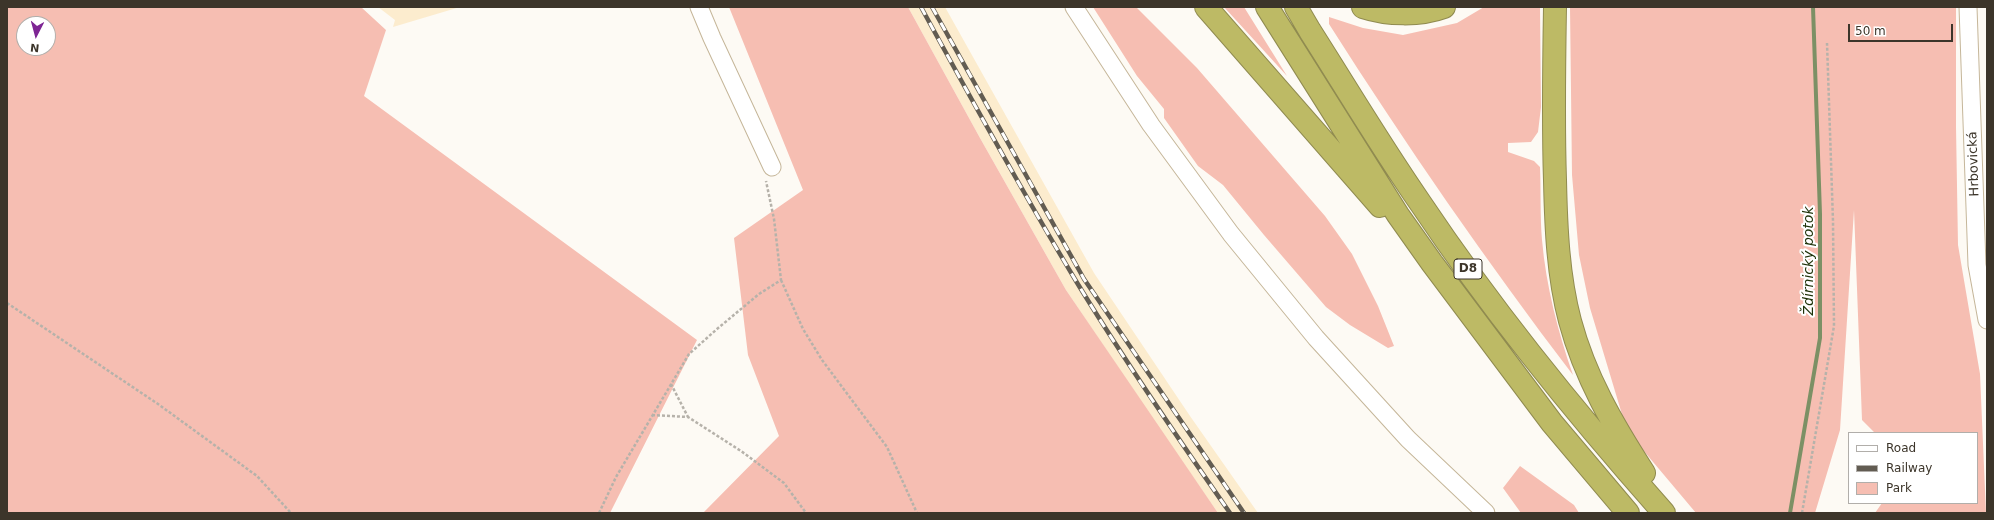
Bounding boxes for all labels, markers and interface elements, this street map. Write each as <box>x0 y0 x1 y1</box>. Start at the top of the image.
north arrow <box>16 16 56 56</box>
scale bar <box>1850 16 1955 42</box>
text: 50 m <box>1855 24 1886 38</box>
text: N <box>30 40 40 54</box>
street label: Hrbovická <box>1965 131 1983 197</box>
water label: Ždírnický potok <box>1801 206 1817 316</box>
road number: D8 <box>1454 259 1482 279</box>
legend <box>1848 432 1978 504</box>
text: Road <box>1886 441 1916 455</box>
text: Railway <box>1886 461 1932 475</box>
text: Park <box>1886 481 1912 495</box>

